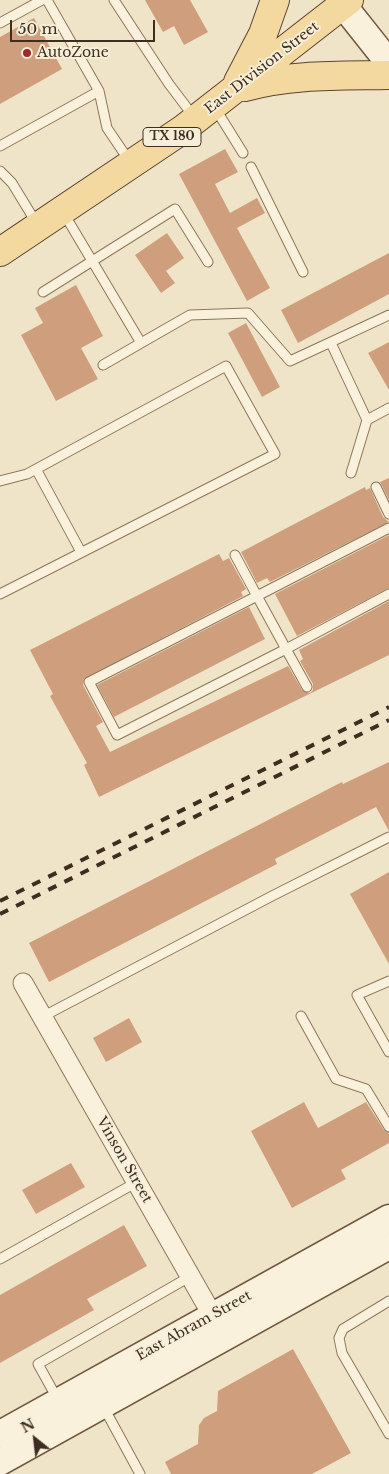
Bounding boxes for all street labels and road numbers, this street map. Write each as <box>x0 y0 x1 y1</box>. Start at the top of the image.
street label: East Division Street <box>202 18 322 118</box>
road number: TX 180 <box>143 128 201 146</box>
street label: Vinson Street <box>93 1114 155 1206</box>
street label: East Abram Street <box>133 1287 255 1365</box>

